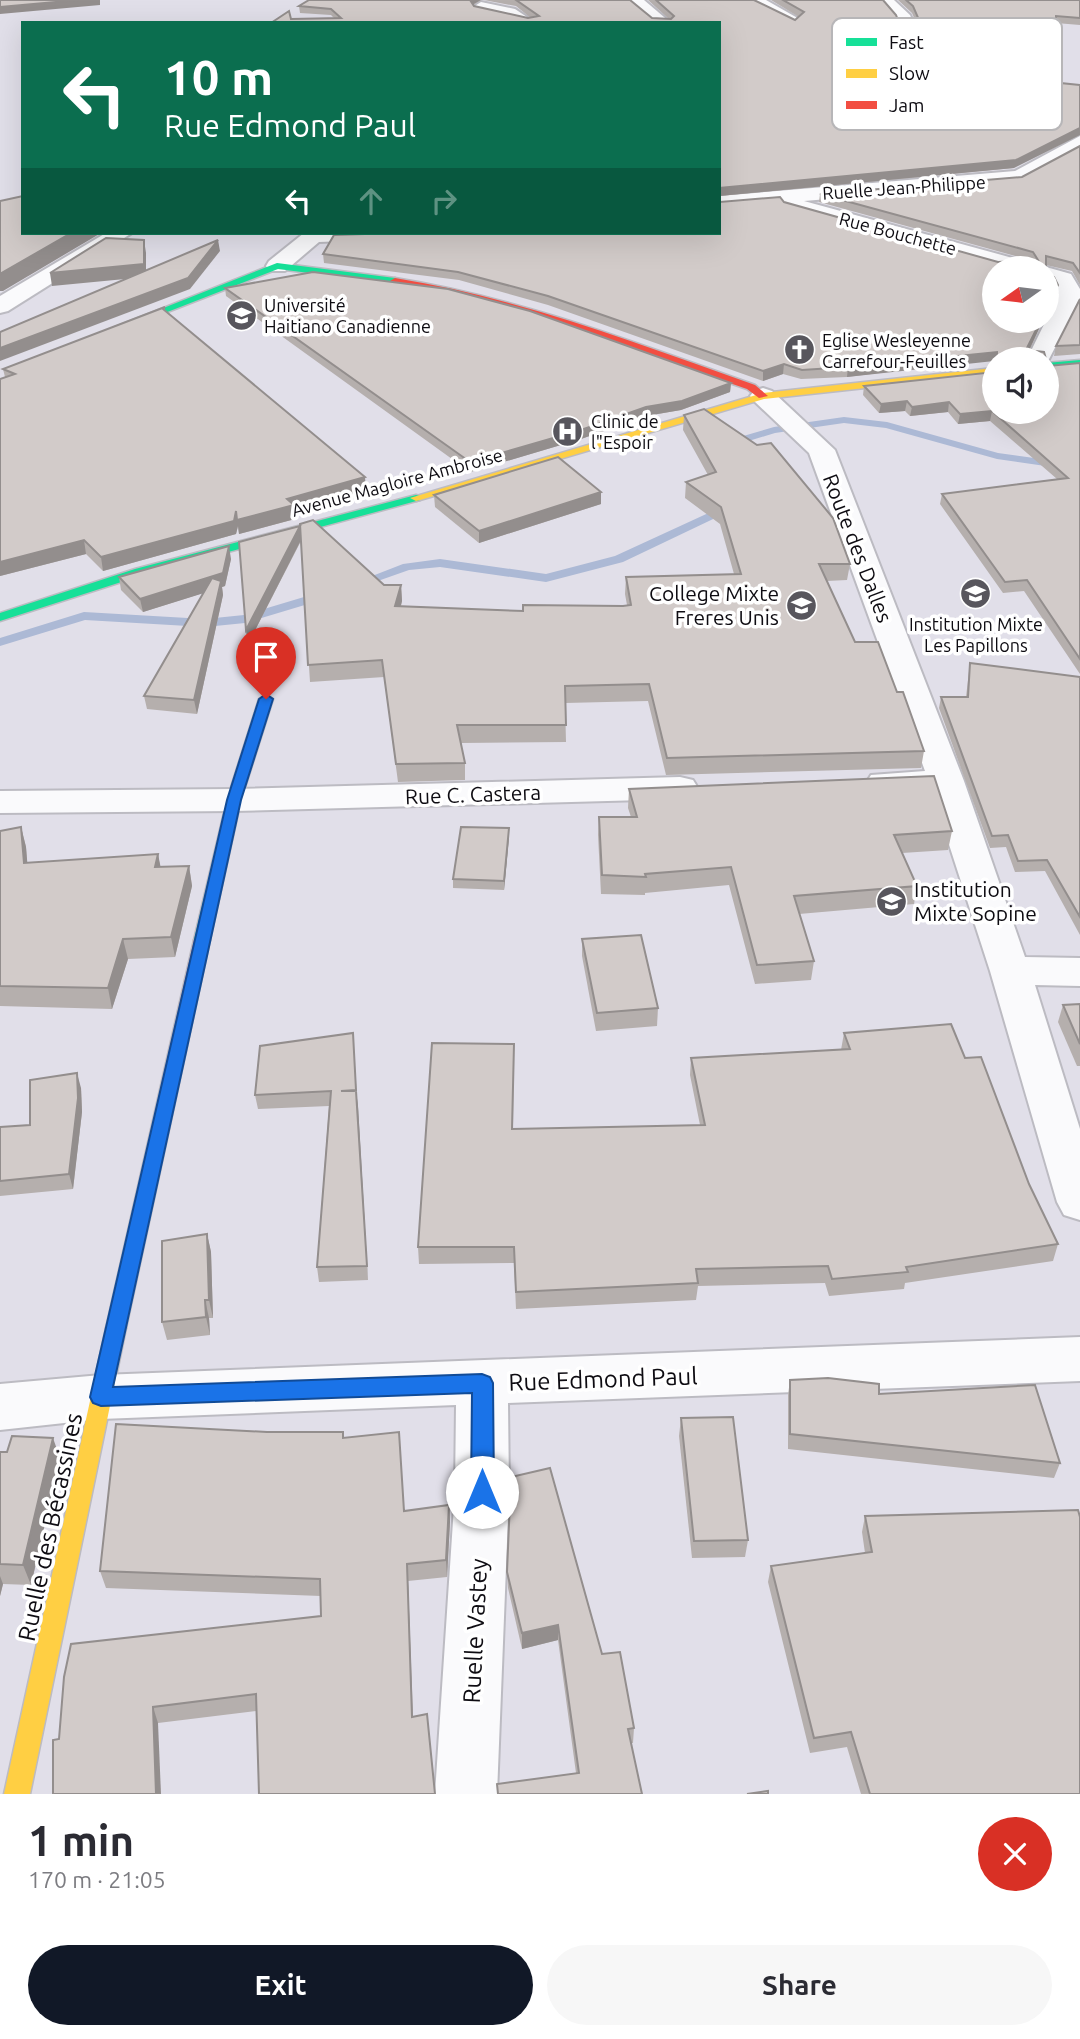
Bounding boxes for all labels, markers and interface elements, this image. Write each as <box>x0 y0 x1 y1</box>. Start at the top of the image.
legend <box>832 18 1062 130</box>
text: Fast <box>889 31 924 53</box>
icon: left <box>49 49 140 140</box>
text: 10 m <box>164 49 273 104</box>
text: Slow <box>889 62 930 84</box>
text: Jam <box>889 94 925 116</box>
text: Rue Edmond Paul <box>164 107 416 143</box>
street label: Ruelle Jean-Philippe <box>822 171 986 203</box>
icon: left <box>279 182 317 220</box>
icon: ahead <box>352 182 390 220</box>
icon: right <box>425 182 463 220</box>
street label: Rue Bouchette <box>837 208 959 258</box>
north arrow <box>982 256 1059 332</box>
map controls <box>982 256 1059 424</box>
place label: Université Haitiano Canadienne <box>264 295 431 336</box>
school or university icon: Université Haitiano Canadienne <box>224 298 258 332</box>
place label: Eglise Wesleyenne Carrefour-Feuilles <box>822 330 971 371</box>
church icon: Eglise Wesleyenne Carrefour-Feuilles <box>782 333 816 367</box>
button: sound <box>982 347 1059 424</box>
place label: Clinic de l"Espoir <box>591 411 659 452</box>
hospital icon: Clinic de l"Espoir <box>551 414 585 448</box>
street label: Avenue Magloire Ambroise <box>289 444 505 520</box>
street label: Route des Dalles <box>819 470 897 626</box>
school or university icon: Institution Mixte Les Papillons <box>959 577 993 611</box>
place label: College Mixte Freres Unis <box>649 581 779 629</box>
school or university icon: College Mixte Freres Unis <box>785 588 819 622</box>
place label: Institution Mixte Les Papillons <box>909 614 1043 655</box>
pin <box>236 627 296 699</box>
icon: arrive <box>247 638 285 676</box>
street label: Rue C. Castera <box>405 780 541 808</box>
place label: Institution Mixte Sopine <box>914 877 1037 925</box>
school or university icon: Institution Mixte Sopine <box>874 884 908 918</box>
street label: Rue Edmond Paul <box>508 1362 698 1396</box>
street label: Ruelle des Bécassines <box>13 1411 87 1643</box>
position arrow <box>445 1455 519 1529</box>
street label: Ruelle Vastey <box>458 1557 492 1704</box>
text: 1 min <box>28 1817 134 1864</box>
button: close <box>978 1817 1052 1891</box>
text: 170 m · 21:05 <box>28 1867 166 1892</box>
button: Exit <box>28 1945 533 2025</box>
button: Share <box>547 1945 1052 2025</box>

